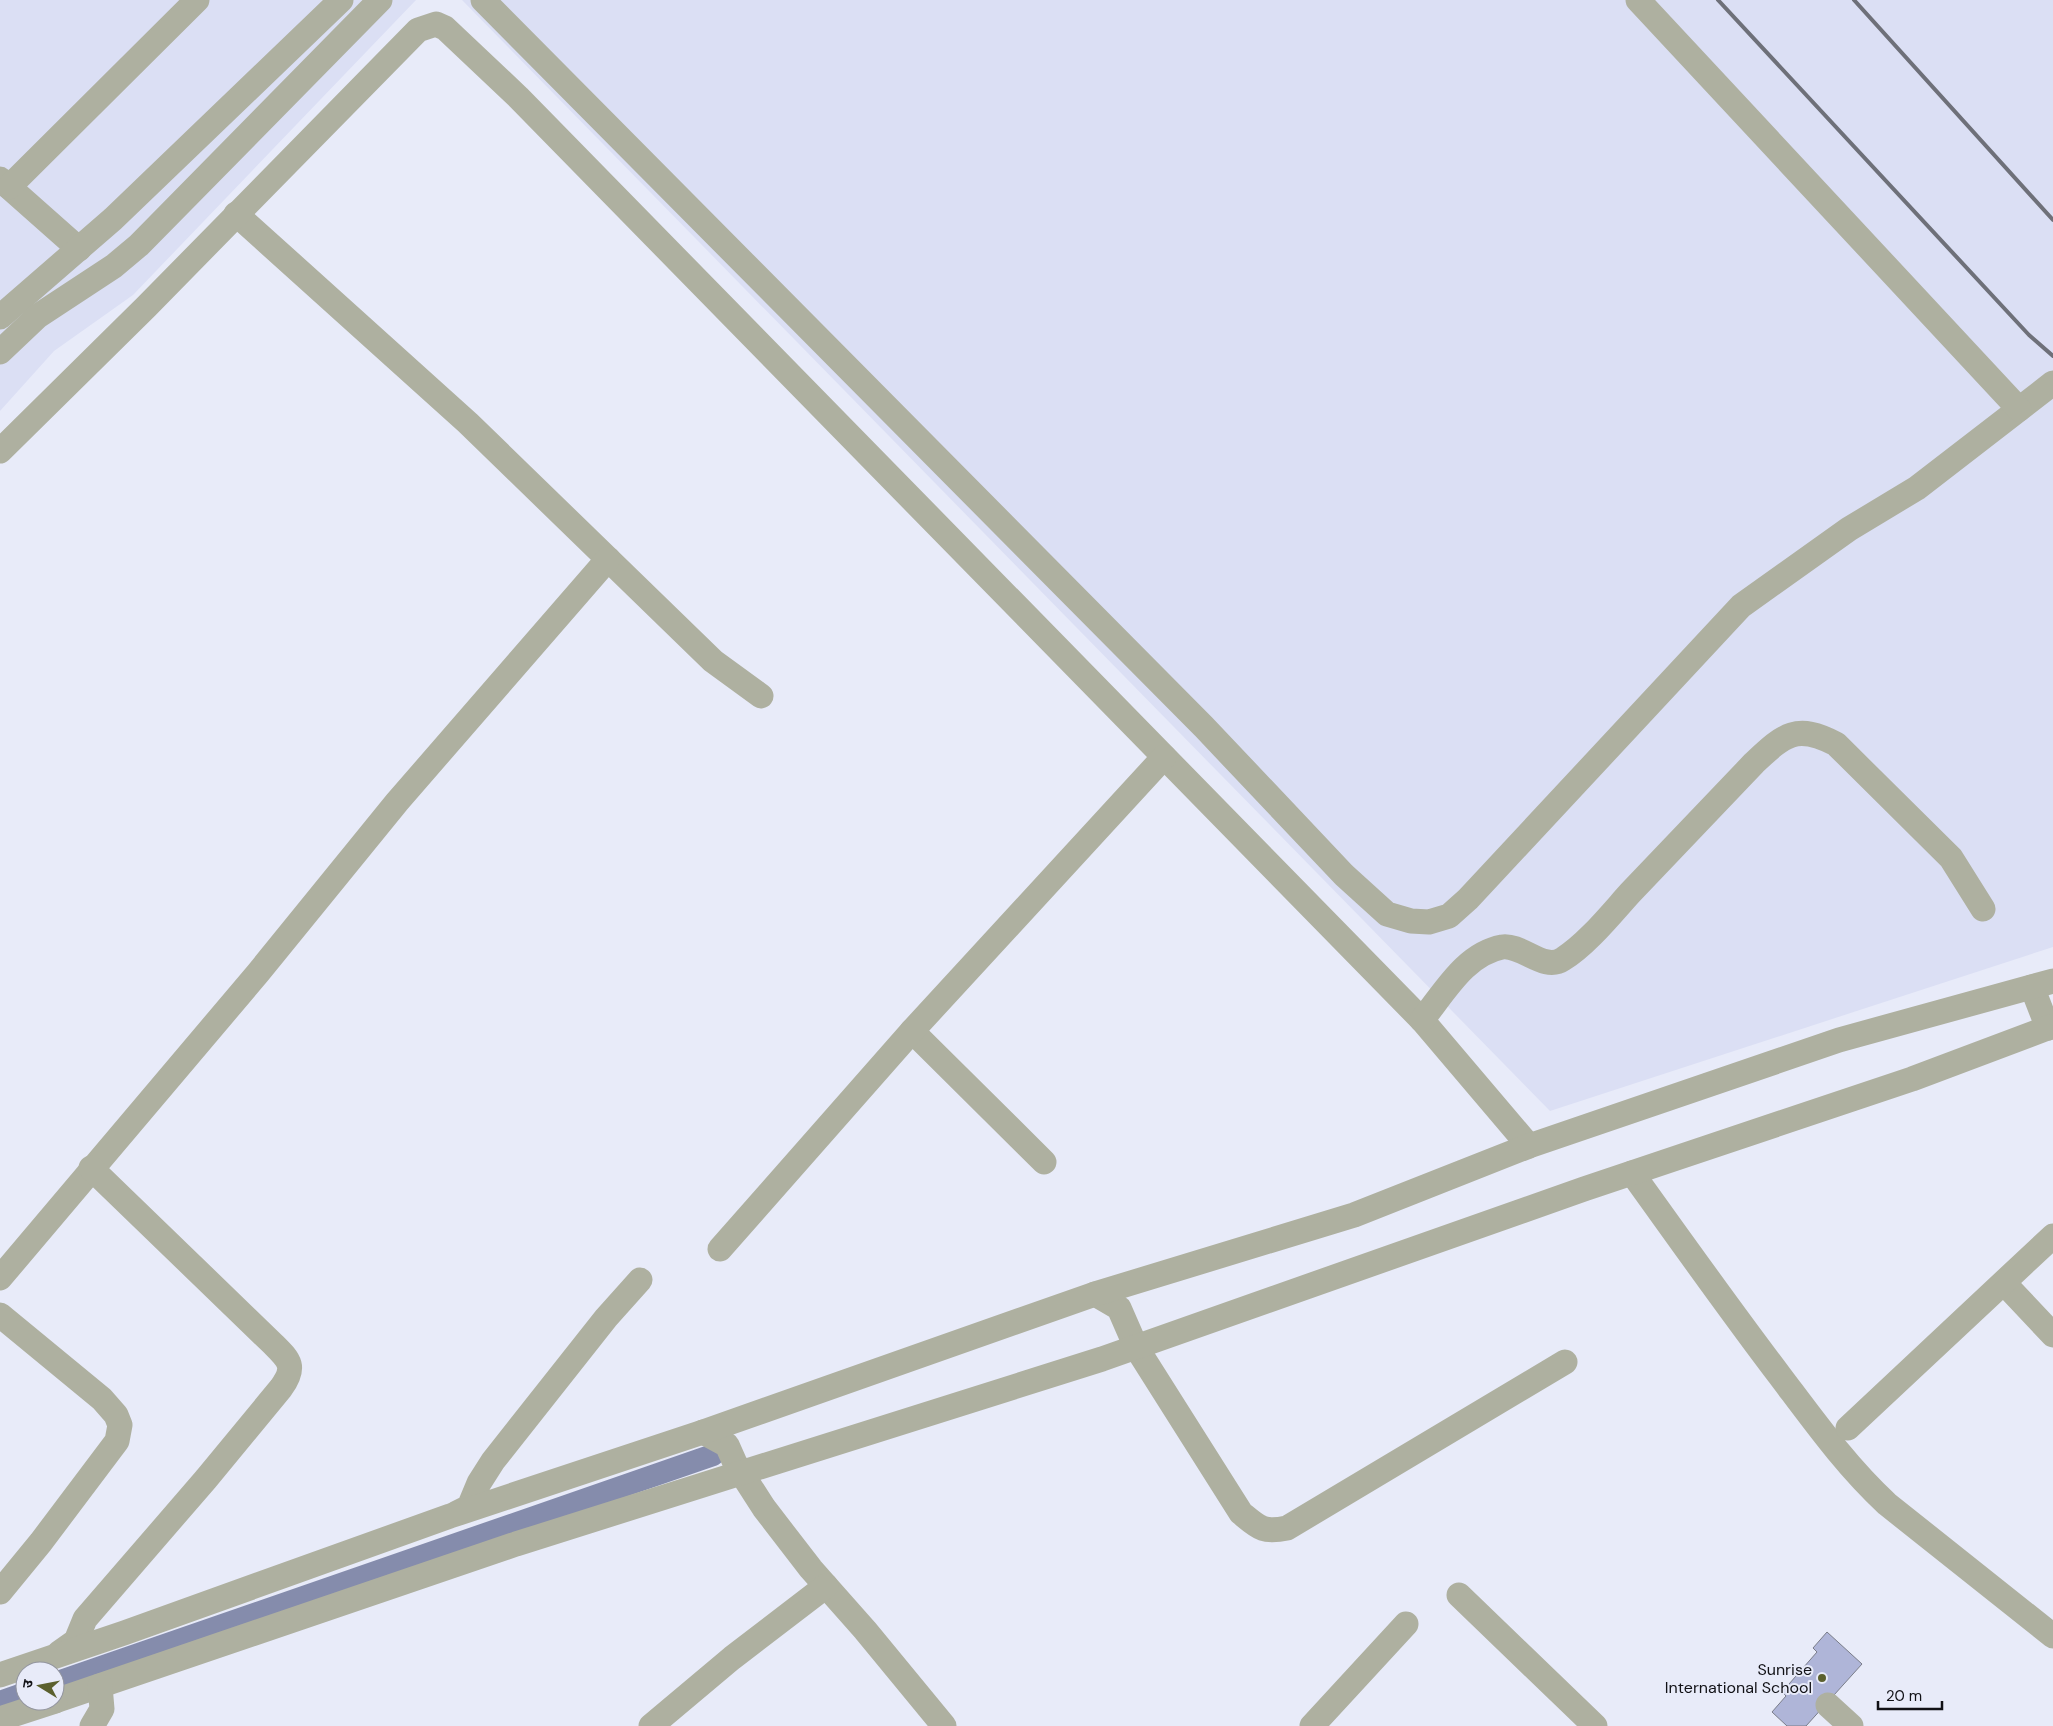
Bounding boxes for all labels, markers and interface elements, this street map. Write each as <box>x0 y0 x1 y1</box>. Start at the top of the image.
place label: Sunrise International School <box>1665 1659 1812 1698</box>
north arrow <box>15 1661 65 1711</box>
marker: Sunrise International School <box>1816 1672 1828 1684</box>
text: उ <box>18 1677 37 1689</box>
scale bar <box>1878 1678 1942 1710</box>
text: 20 m <box>1886 1686 1922 1706</box>

